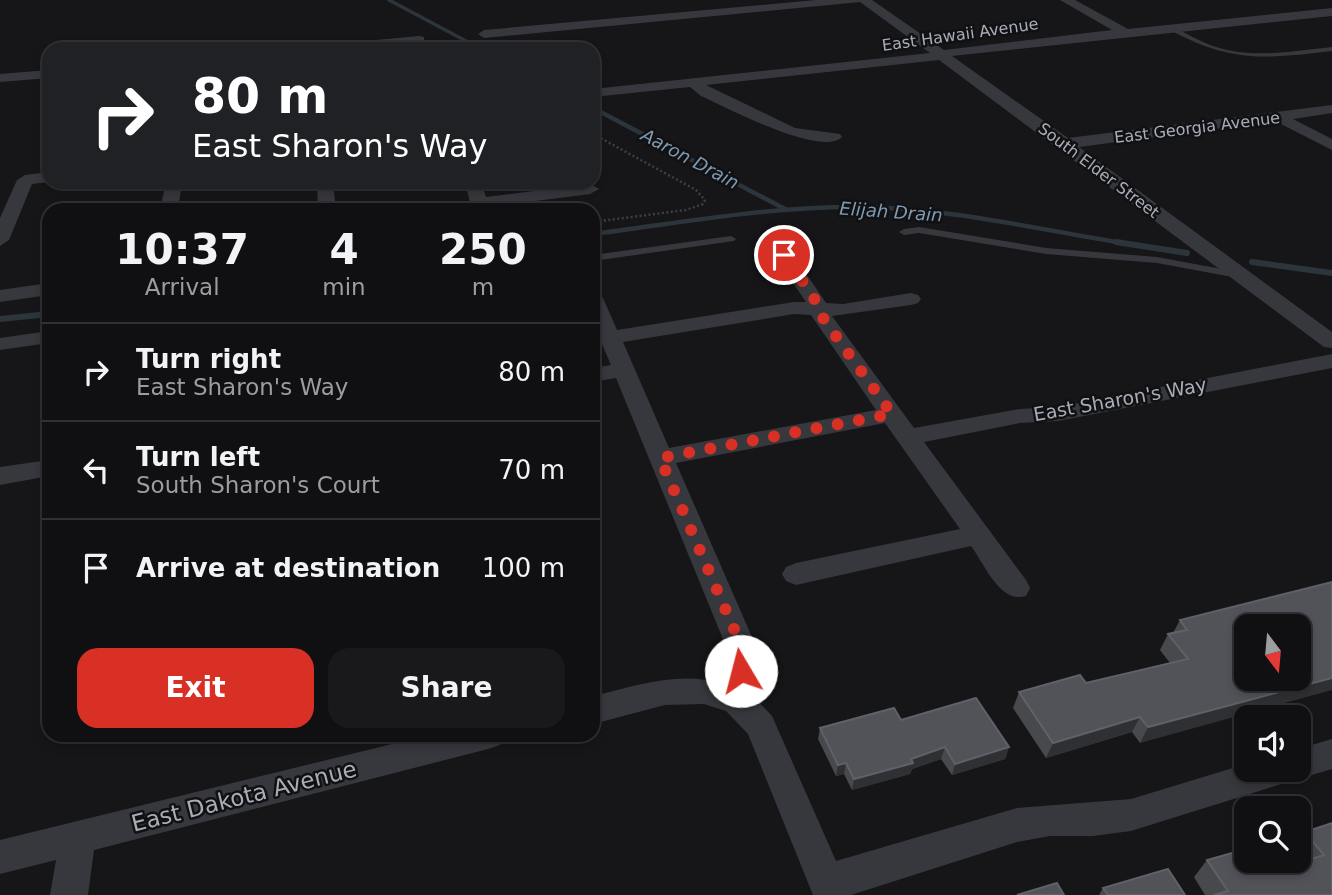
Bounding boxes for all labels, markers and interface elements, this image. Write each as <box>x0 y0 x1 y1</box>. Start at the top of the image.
street label: East Hawaii Avenue <box>881 14 1040 55</box>
text: 80 m <box>192 68 328 125</box>
icon: right <box>77 70 168 161</box>
street label: East Georgia Avenue <box>1113 108 1281 147</box>
street label: South Elder Street <box>1035 119 1163 222</box>
water label: Aaron Drain <box>637 124 743 193</box>
text: East Sharon's Way <box>192 127 488 165</box>
water label: Elijah Drain <box>839 197 943 226</box>
text: 10:37 <box>115 225 249 274</box>
text: 4 <box>329 225 359 274</box>
text: 250 <box>439 225 527 274</box>
pin <box>754 225 814 285</box>
icon: arrive <box>765 236 803 274</box>
text: Arrival <box>145 274 220 300</box>
text: min <box>322 274 366 300</box>
text: m <box>472 274 494 300</box>
text: Turn right <box>136 344 281 374</box>
icon: right <box>77 353 115 391</box>
text: 80 m <box>498 357 565 387</box>
street label: East Sharon's Way <box>1032 373 1208 425</box>
text: East Sharon's Way <box>136 374 348 400</box>
text: Turn left <box>136 442 260 472</box>
icon: left <box>77 451 115 489</box>
text: 70 m <box>498 455 565 485</box>
text: South Sharon's Court <box>136 472 380 498</box>
icon: arrive <box>77 549 115 587</box>
text: Arrive at destination <box>136 553 440 583</box>
text: 100 m <box>482 553 565 583</box>
north arrow <box>1234 614 1311 691</box>
map controls <box>1234 614 1311 873</box>
position arrow <box>704 634 778 708</box>
button: Exit <box>77 648 314 728</box>
button: Share <box>328 648 565 728</box>
button: sound <box>1234 705 1311 782</box>
street label: East Dakota Avenue <box>129 755 359 837</box>
button: search <box>1234 796 1311 873</box>

